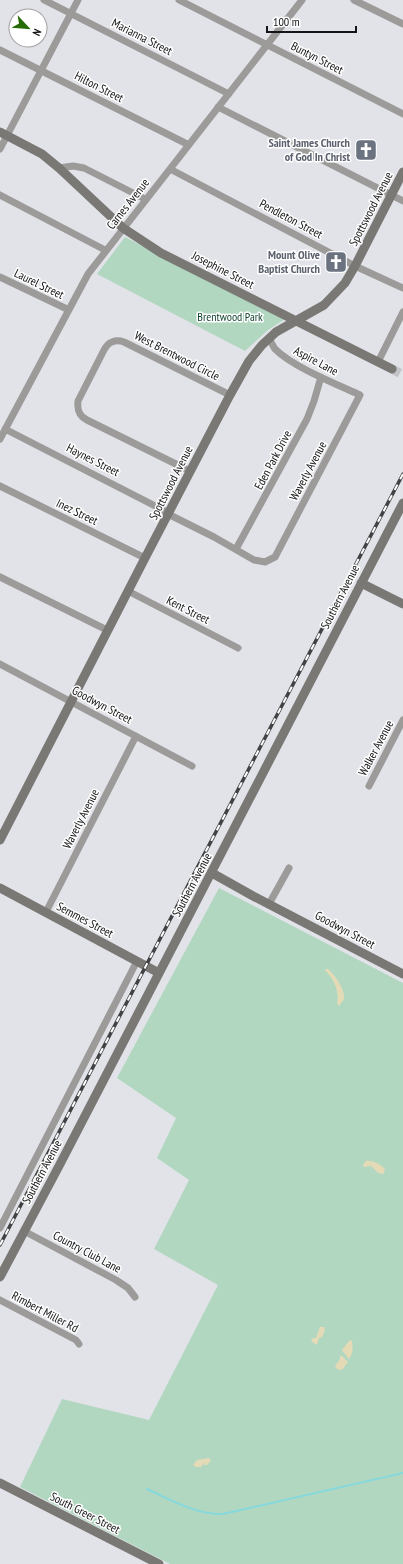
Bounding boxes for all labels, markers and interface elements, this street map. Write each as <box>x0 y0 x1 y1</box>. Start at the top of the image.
north arrow <box>8 8 48 48</box>
scale bar <box>267 8 356 34</box>
text: 100 m <box>273 14 300 29</box>
street label: Marianna Street <box>109 15 176 59</box>
text: N <box>29 27 45 38</box>
street label: Buntyn Street <box>289 38 346 77</box>
street label: Hilton Street <box>72 68 127 106</box>
place label: Saint James Church of God In Christ <box>268 135 351 164</box>
church icon: Saint James Church of God In Christ <box>353 137 379 163</box>
street label: Spottswood Avenue <box>345 169 396 248</box>
street label: Carnes Avenue <box>103 175 152 232</box>
street label: Pendleton Street <box>257 196 326 242</box>
street label: Josephine Street <box>189 247 257 292</box>
place label: Mount Olive Baptist Church <box>258 247 320 276</box>
church icon: Mount Olive Baptist Church <box>323 249 349 275</box>
street label: Laurel Street <box>12 265 67 302</box>
park label: Brentwood Park <box>197 309 263 324</box>
street label: West Brentwood Circle <box>132 328 222 383</box>
street label: Aspire Lane <box>291 343 341 379</box>
street label: Eden Park Drive <box>251 428 294 492</box>
street label: Waverly Avenue <box>286 439 329 503</box>
street label: Haynes Street <box>64 440 123 480</box>
street label: Spottswood Avenue <box>145 443 196 522</box>
street label: Inez Street <box>54 495 101 528</box>
street label: Southern Avenue <box>317 562 362 631</box>
street label: Kent Street <box>164 592 213 627</box>
street label: Goodwyn Street <box>70 682 135 727</box>
street label: Walker Avenue <box>355 717 396 778</box>
street label: Waverly Avenue <box>59 786 102 851</box>
street label: Southern Avenue <box>168 850 215 919</box>
street label: Semmes Street <box>54 898 117 941</box>
street label: Goodwyn Street <box>313 907 378 952</box>
street label: Southern Avenue <box>18 1137 65 1206</box>
street label: Country Club Lane <box>51 1227 124 1276</box>
street label: Rimbert Miller Rd <box>9 1288 81 1335</box>
street label: South Greer Street <box>48 1489 123 1537</box>

